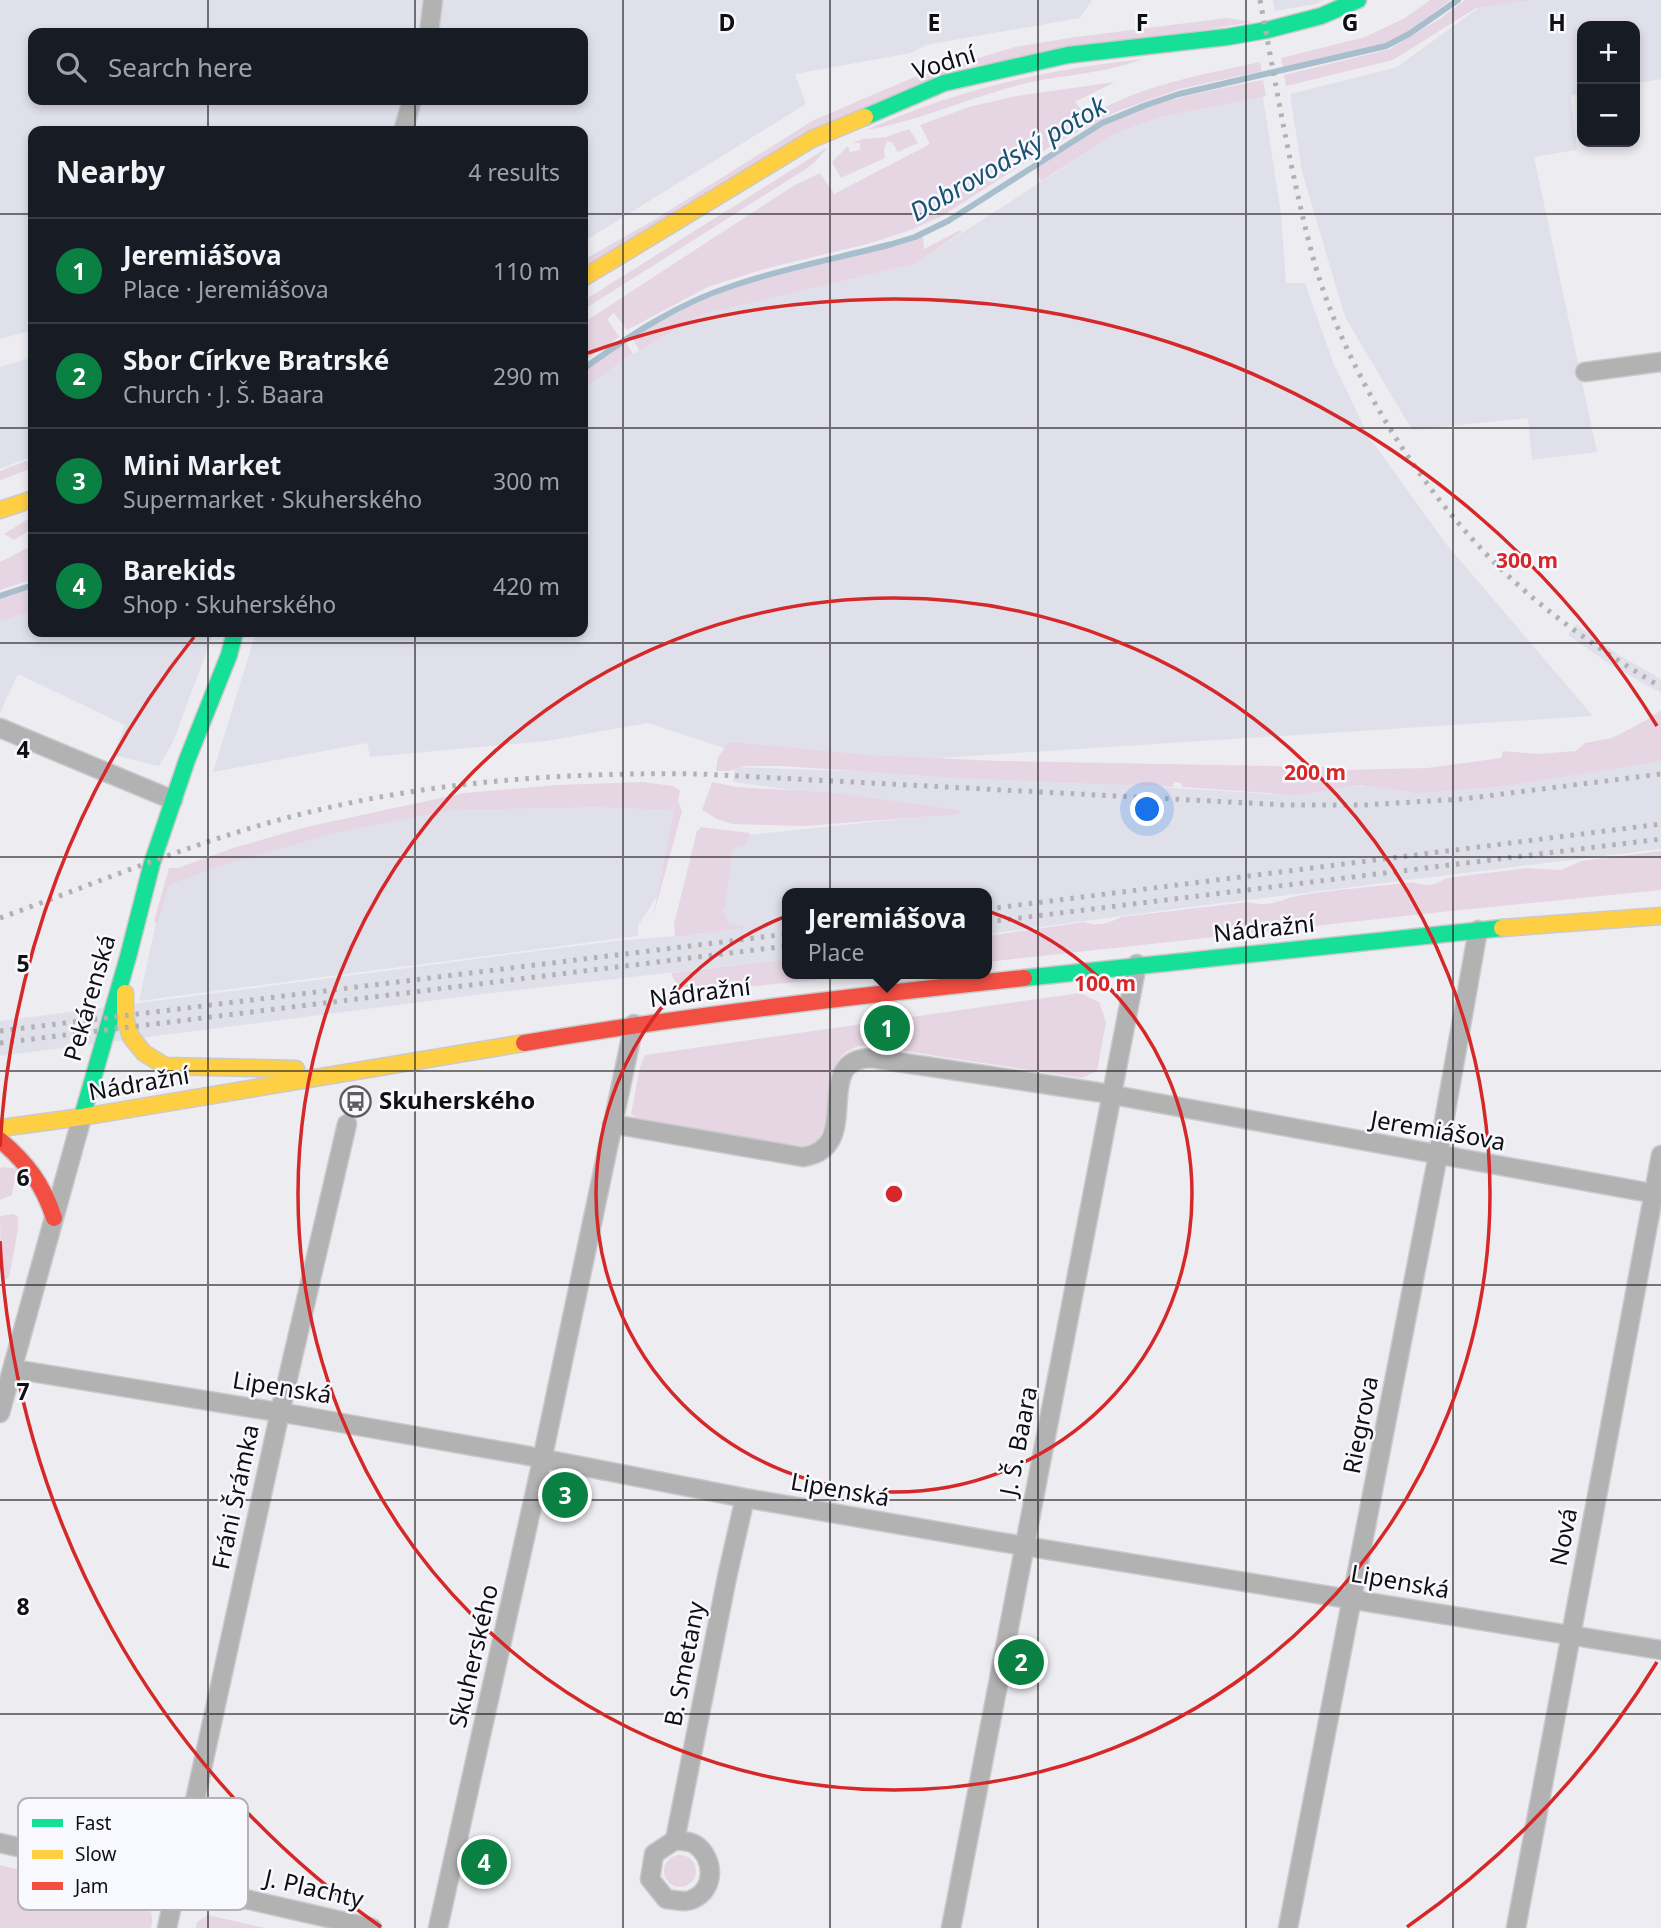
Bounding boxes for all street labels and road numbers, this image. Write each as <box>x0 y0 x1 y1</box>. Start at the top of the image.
street label: Vodní <box>908 36 980 87</box>
street label: Nádražní <box>1212 906 1317 949</box>
street label: Pekárenská <box>55 931 122 1065</box>
street label: Nádražní <box>647 969 753 1014</box>
street label: Nádražní <box>86 1057 192 1108</box>
street label: Jeremiášova <box>1366 1101 1508 1158</box>
street label: Lipenská <box>230 1362 334 1411</box>
street label: Riegrova <box>1334 1373 1385 1476</box>
street label: J. Š. Baara <box>990 1383 1044 1500</box>
street label: Fráni Šrámka <box>203 1421 266 1572</box>
street label: Lipenská <box>788 1464 892 1513</box>
street label: Nová <box>1541 1505 1584 1568</box>
street label: Lipenská <box>1348 1556 1452 1605</box>
street label: Skuherského <box>440 1581 505 1731</box>
street label: B. Smetany <box>655 1598 712 1729</box>
street label: J. Plachty <box>260 1860 368 1915</box>

